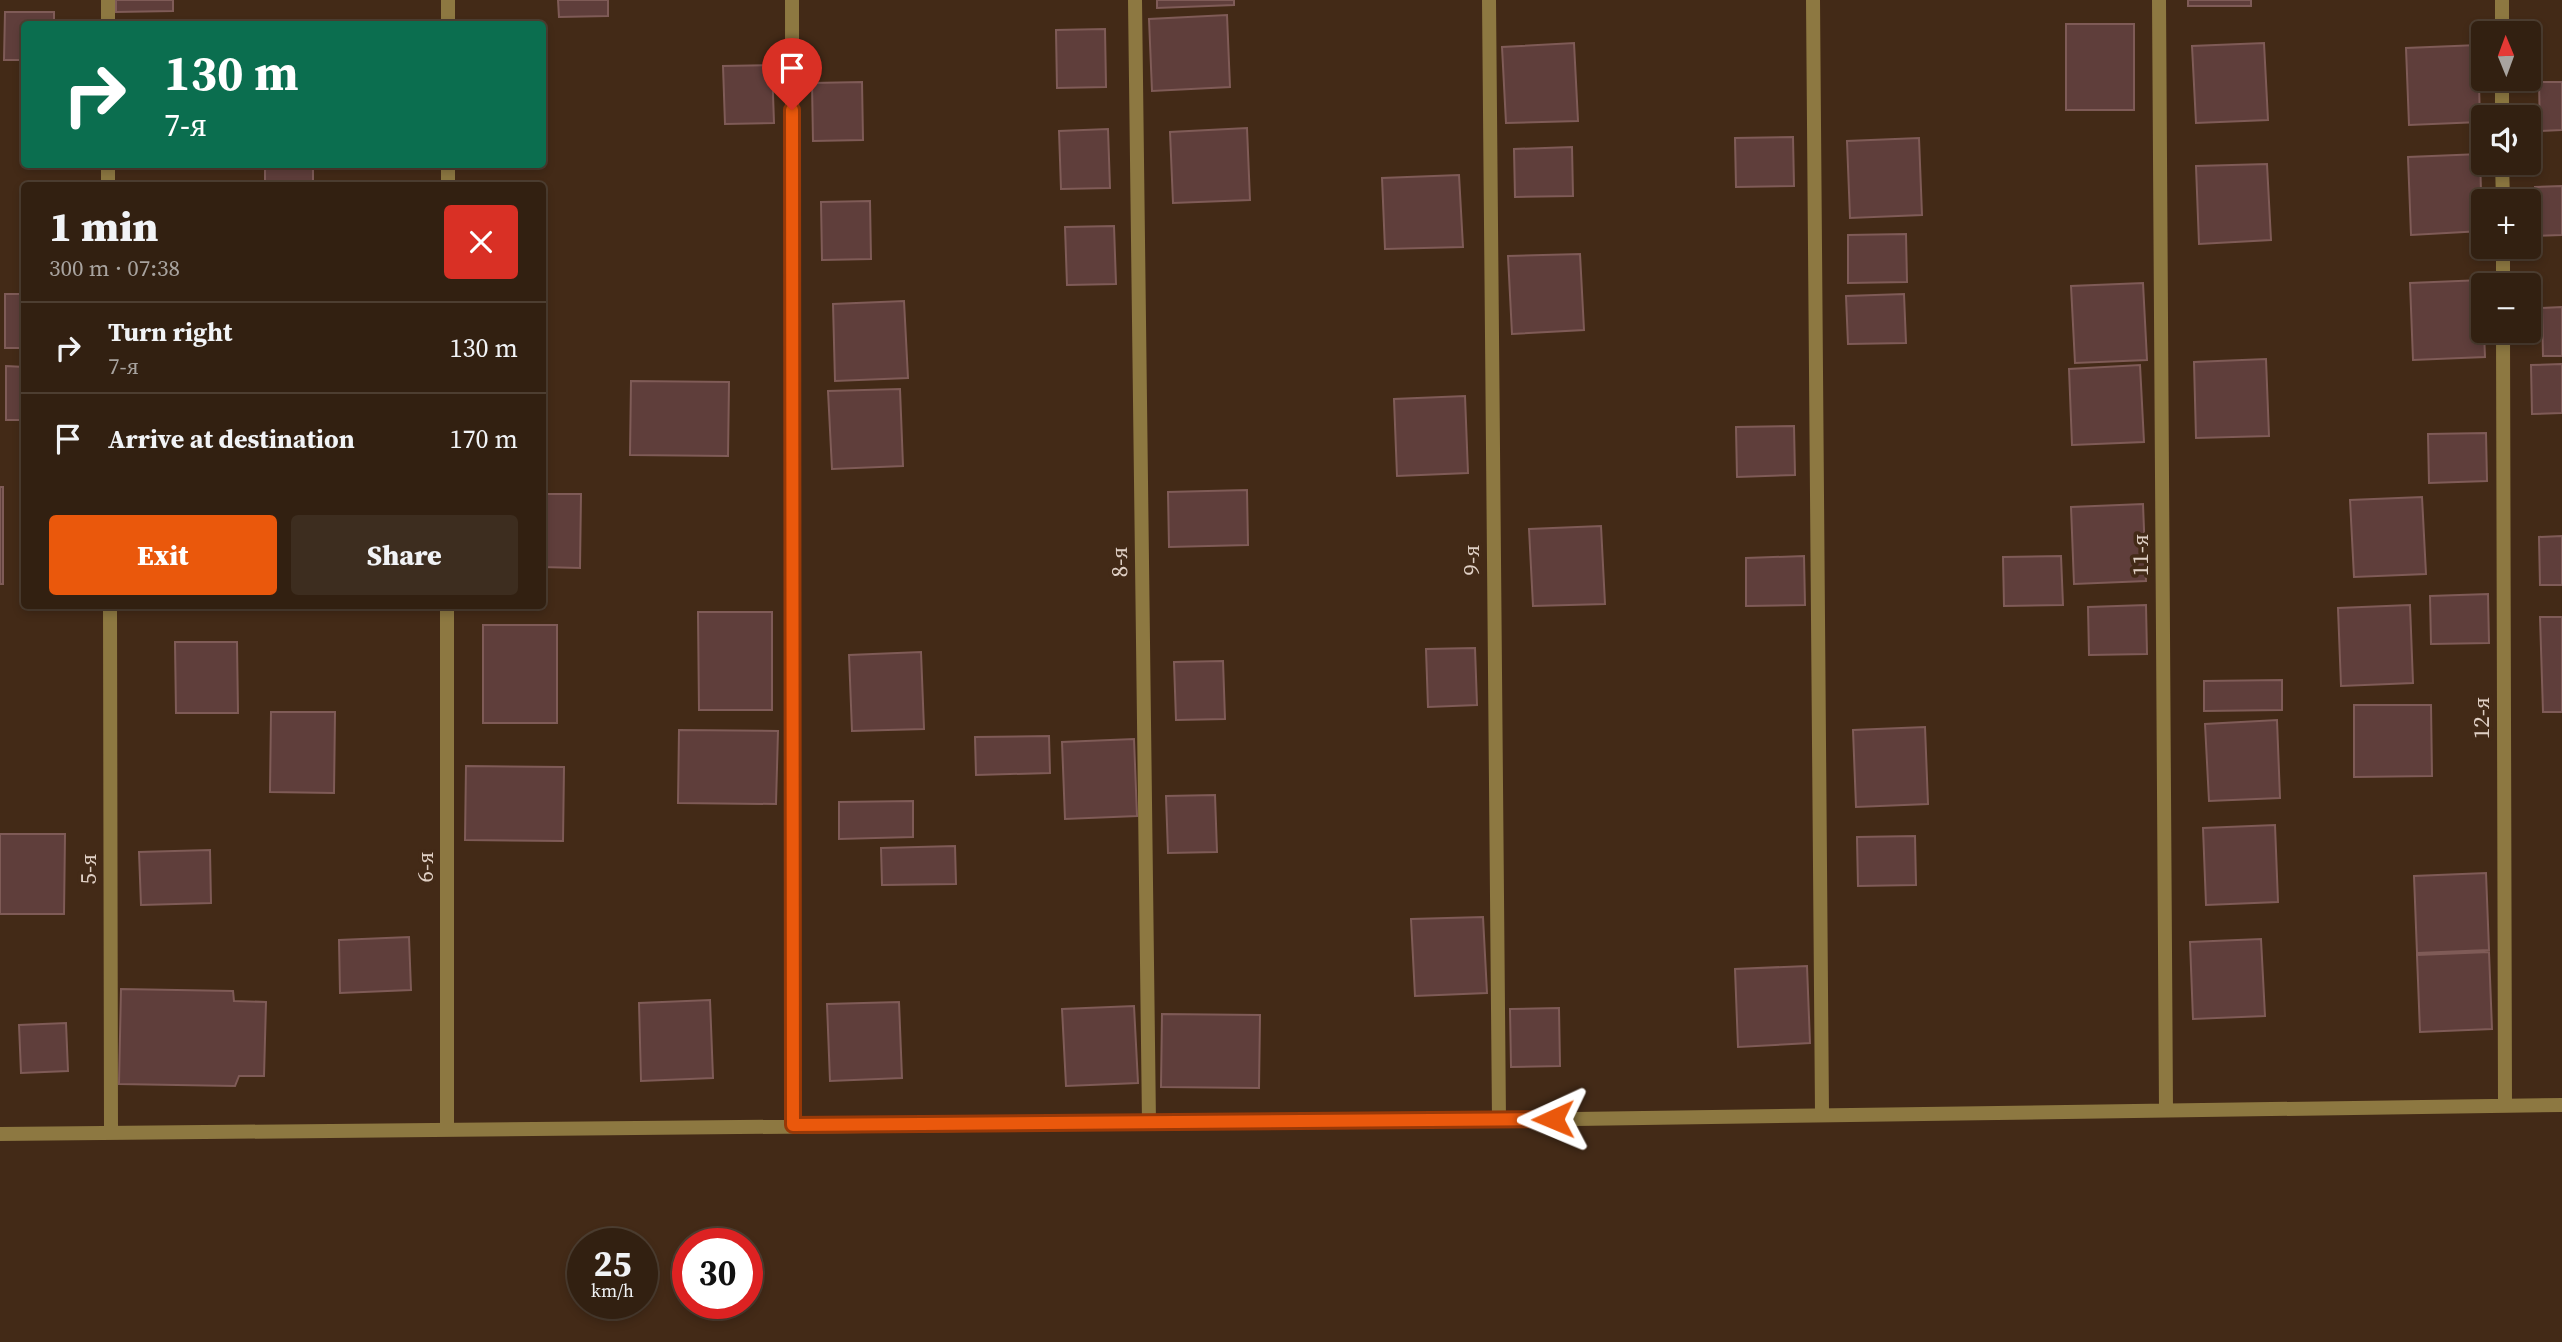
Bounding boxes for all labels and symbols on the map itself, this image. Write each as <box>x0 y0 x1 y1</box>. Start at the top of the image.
north arrow <box>2471 21 2541 91</box>
pin <box>762 38 822 110</box>
street label: 11-я <box>2124 534 2156 576</box>
street label: 9-я <box>1455 545 1487 575</box>
street label: 8-я <box>1103 546 1135 578</box>
street label: 12-я <box>2465 697 2497 739</box>
street label: 6-я <box>409 852 441 882</box>
street label: 5-я <box>72 854 104 884</box>
position arrow <box>1516 1082 1590 1156</box>
speed limit sign: 30 <box>672 1228 763 1319</box>

